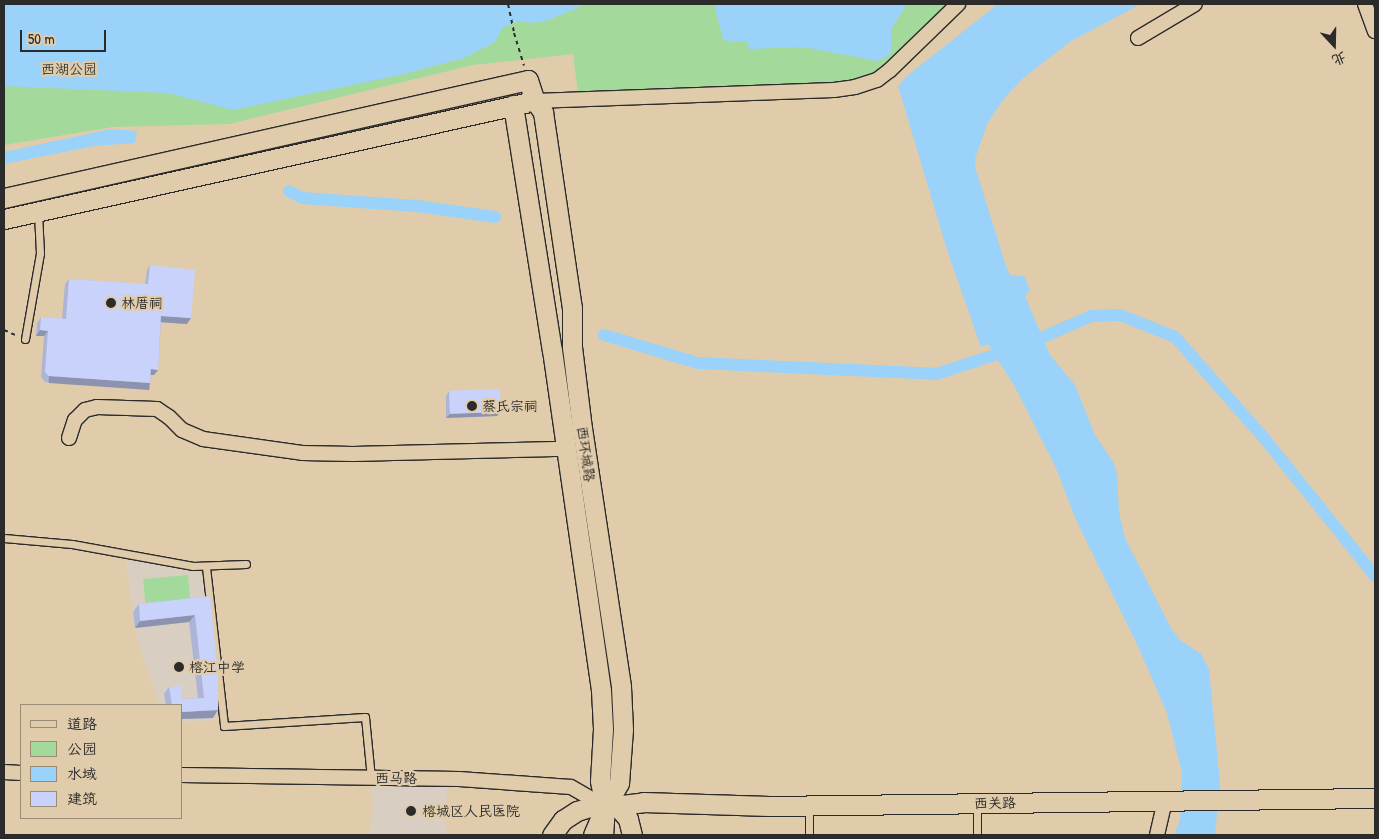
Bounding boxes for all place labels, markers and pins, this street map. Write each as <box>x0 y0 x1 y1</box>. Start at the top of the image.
place label: 林厝祠 <box>121 295 163 311</box>
marker: 林厝祠 <box>105 297 117 309</box>
place label: 蔡氏宗祠 <box>482 398 538 414</box>
marker: 蔡氏宗祠 <box>466 400 478 412</box>
place label: 榕江中学 <box>189 659 245 675</box>
marker: 榕江中学 <box>173 661 185 673</box>
place label: 榕城区人民医院 <box>422 803 520 819</box>
marker: 榕城区人民医院 <box>404 804 418 818</box>

